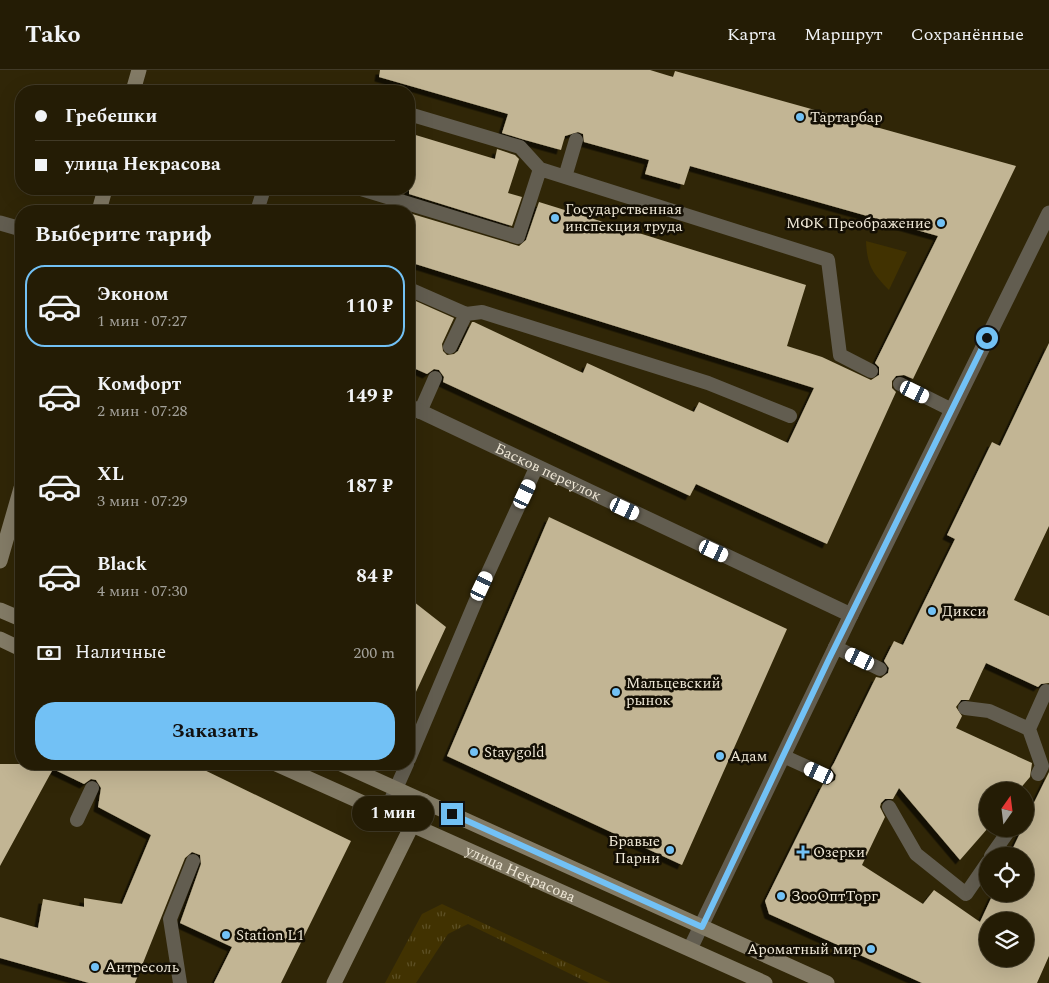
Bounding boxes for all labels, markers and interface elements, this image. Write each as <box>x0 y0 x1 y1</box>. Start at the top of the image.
text: Tako <box>25 17 81 53</box>
text: Карта <box>727 21 776 48</box>
text: Маршрут <box>804 21 883 48</box>
text: Сохранённые <box>911 21 1024 48</box>
text: Гребешки <box>65 102 157 131</box>
place label: Тартарбар <box>810 106 883 129</box>
marker: Тартарбар <box>794 111 806 123</box>
text: улица Некрасова <box>65 150 221 179</box>
place label: Государственная инспекция труда <box>565 198 683 238</box>
marker: Государственная инспекция труда <box>549 212 561 224</box>
place label: МФК Преображение <box>786 212 931 235</box>
marker: МФК Преображение <box>935 217 947 229</box>
text: Выберите тариф <box>35 218 212 251</box>
text: Эконом <box>97 280 168 309</box>
icon: car <box>37 284 82 329</box>
text: 110 ₽ <box>346 292 393 321</box>
text: 1 мин · 07:27 <box>97 309 187 333</box>
route start <box>976 327 998 349</box>
text: Комфорт <box>97 370 181 399</box>
icon: car <box>37 374 82 419</box>
car <box>898 379 931 405</box>
text: 149 ₽ <box>346 382 393 411</box>
text: 2 мин · 07:28 <box>97 399 187 423</box>
street label: Басков переулок <box>491 437 605 507</box>
text: XL <box>97 460 124 489</box>
icon: car <box>37 464 82 509</box>
text: 187 ₽ <box>346 472 393 501</box>
car <box>511 477 538 511</box>
text: 3 мин · 07:29 <box>97 489 187 513</box>
car <box>608 496 641 522</box>
car <box>697 538 730 564</box>
text: Black <box>97 550 147 579</box>
icon: car <box>37 554 82 599</box>
text: 84 ₽ <box>356 562 393 591</box>
car <box>468 569 495 603</box>
text: 4 мин · 07:30 <box>97 579 187 603</box>
place label: Дикси <box>942 600 986 623</box>
marker: Дикси <box>926 605 938 617</box>
text: Наличные <box>75 638 166 667</box>
icon: cash <box>35 639 63 667</box>
text: 200 m <box>353 641 395 665</box>
car <box>843 646 876 672</box>
place label: Мальцевский рынок <box>626 672 720 712</box>
marker: Мальцевский рынок <box>610 686 622 698</box>
button: Заказать <box>35 702 395 760</box>
place label: Stay gold <box>484 741 545 764</box>
place label: Адам <box>730 745 767 768</box>
marker: Stay gold <box>468 746 480 758</box>
marker: Адам <box>714 750 726 762</box>
car <box>802 760 835 786</box>
north arrow <box>979 782 1034 838</box>
map controls <box>979 782 1034 967</box>
callout: 1 мин <box>352 796 434 832</box>
text: 1 мин <box>370 801 416 825</box>
route end <box>441 803 463 825</box>
place label: Бравые Парни <box>608 830 660 870</box>
street label: улица Некрасова <box>461 839 580 909</box>
place label: Озерки <box>813 841 865 864</box>
marker: Бравые Парни <box>664 844 676 856</box>
marker: Озерки <box>797 846 809 858</box>
button: locate <box>979 847 1034 902</box>
place label: ЗооОптТорг <box>791 885 878 908</box>
marker: ЗооОптТорг <box>775 890 787 902</box>
button: layers <box>979 912 1034 967</box>
place label: Station L1 <box>236 924 304 947</box>
marker: Station L1 <box>220 929 232 941</box>
place label: Ароматный мир <box>747 938 861 961</box>
marker: Ароматный мир <box>865 943 877 955</box>
place label: Антресоль <box>105 956 180 979</box>
marker: Антресоль <box>89 961 101 973</box>

